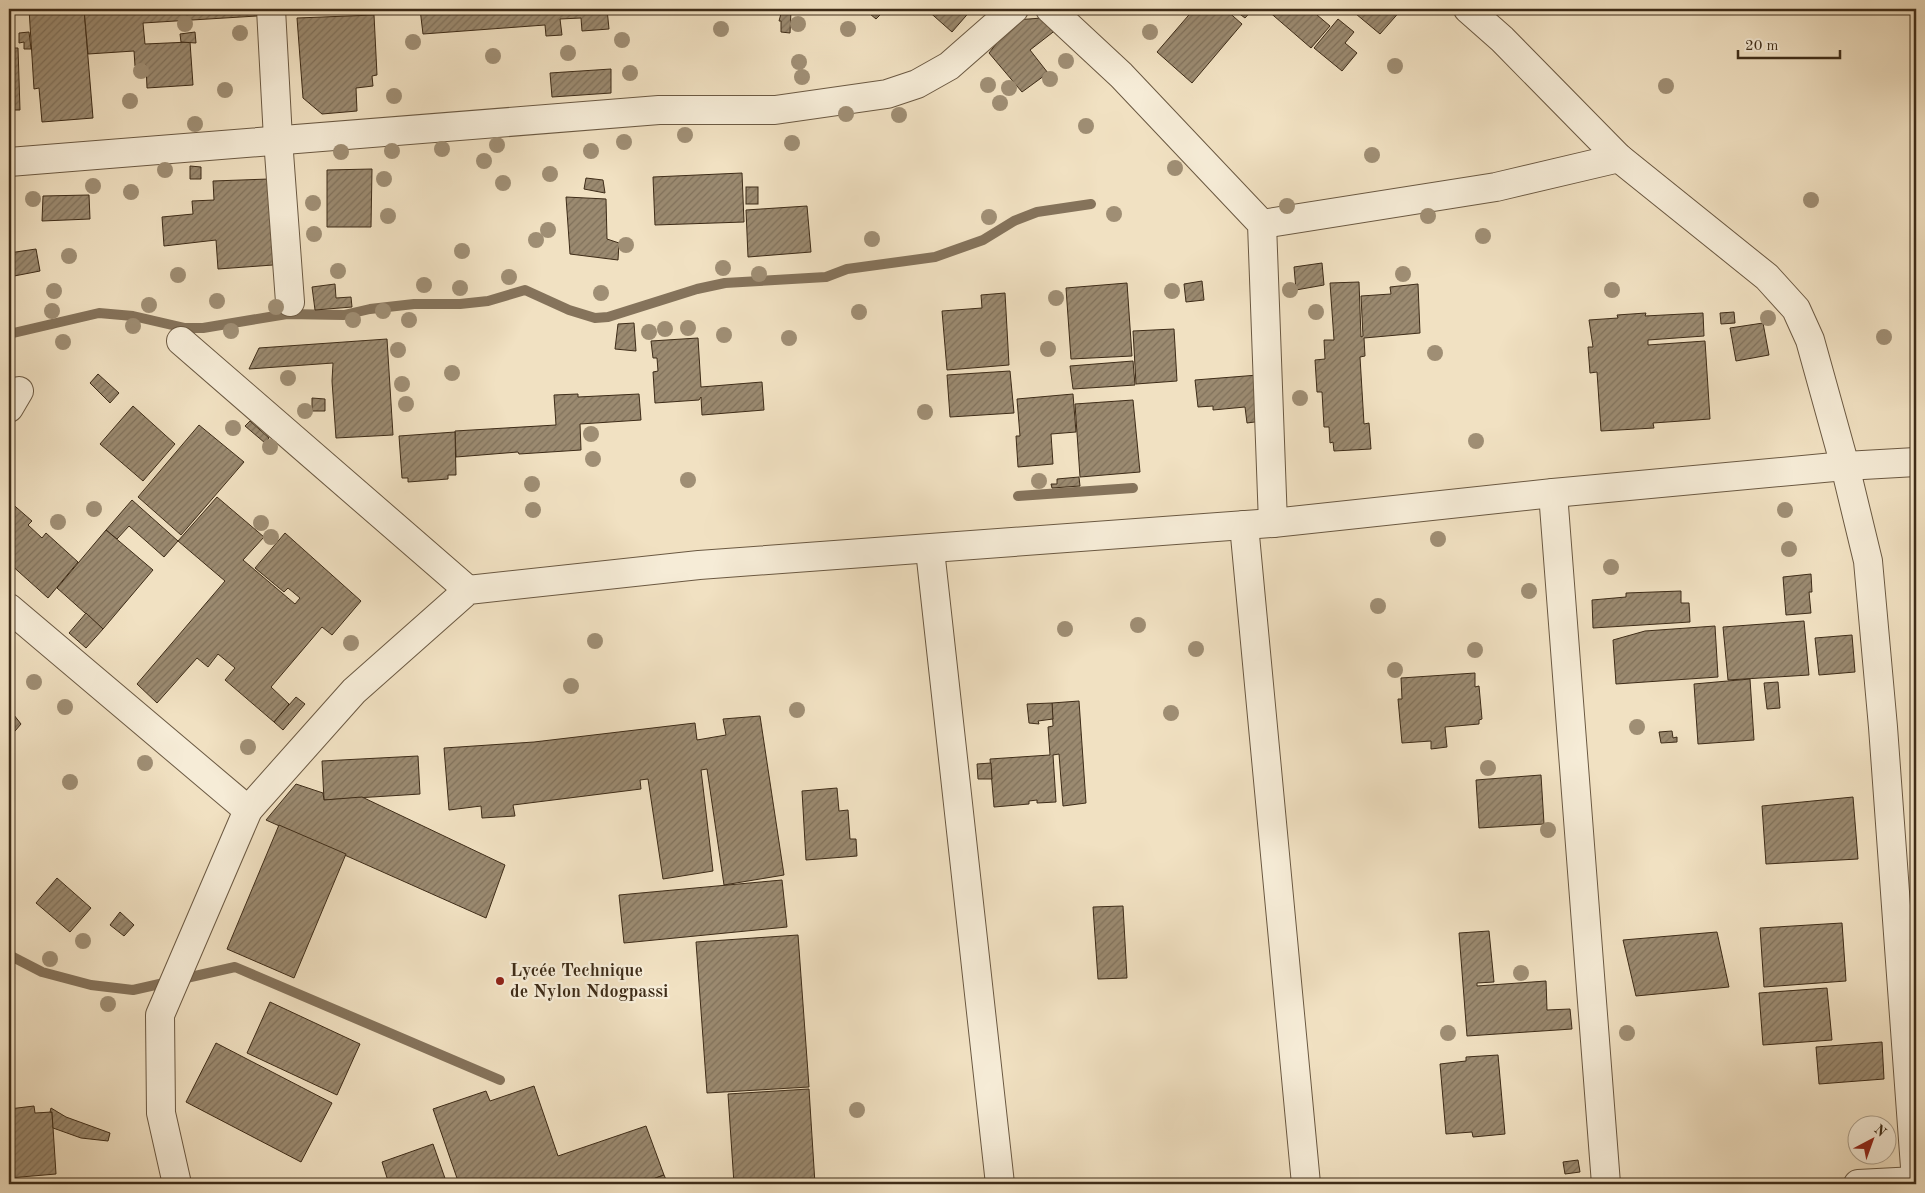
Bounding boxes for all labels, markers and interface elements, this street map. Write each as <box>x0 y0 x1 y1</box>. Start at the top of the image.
scale bar <box>1738 28 1840 60</box>
text: 20 m <box>1745 39 1779 54</box>
place label: Lycée Technique de Nylon Ndogpassi <box>510 962 668 1001</box>
marker: Lycée Technique de Nylon Ndogpassi <box>494 975 506 987</box>
north arrow <box>1848 1116 1898 1166</box>
text: N <box>1871 1122 1889 1140</box>

